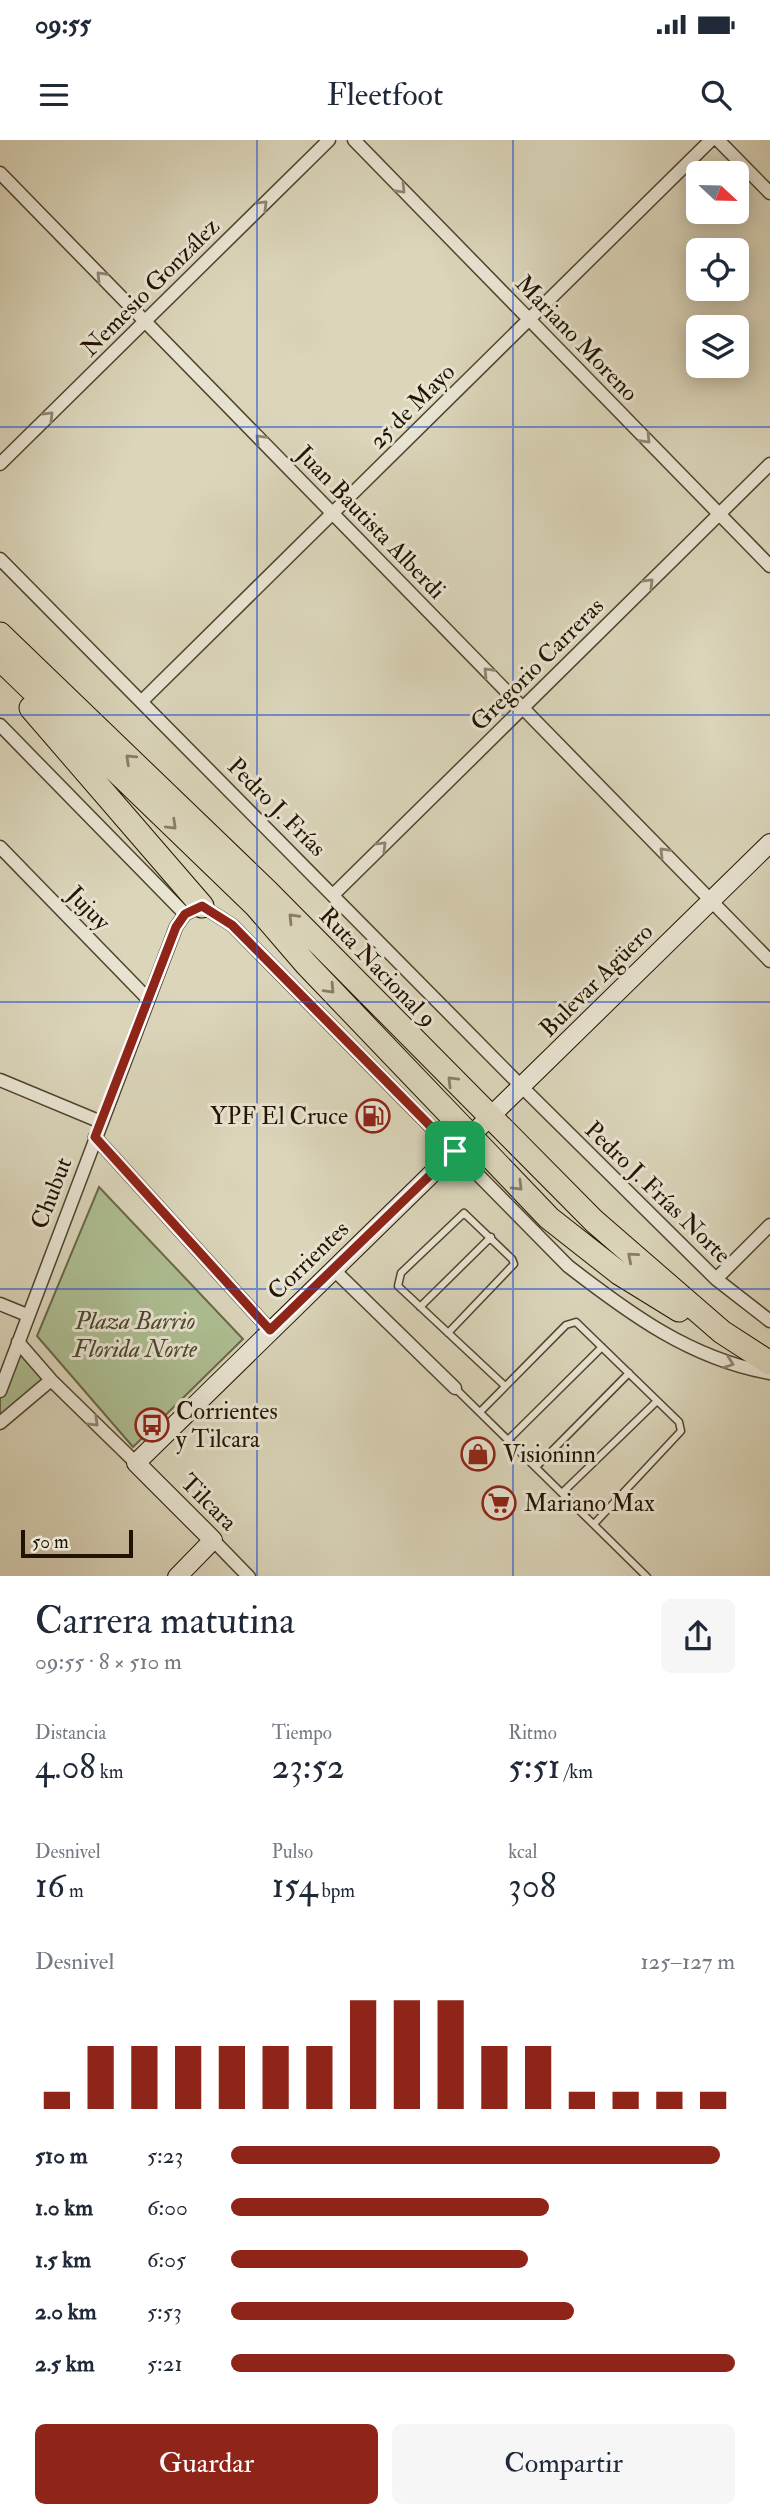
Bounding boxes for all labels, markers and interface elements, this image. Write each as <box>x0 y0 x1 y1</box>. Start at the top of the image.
text: 09:55 <box>35 9 91 41</box>
text: Fleetfoot <box>327 75 443 115</box>
icon: menu <box>35 76 73 114</box>
icon: search <box>697 76 735 114</box>
north arrow <box>686 161 749 224</box>
map controls <box>686 161 749 378</box>
one-way arrow <box>393 181 406 194</box>
one-way arrow <box>255 200 268 213</box>
street label: Nemesio González <box>74 211 227 363</box>
button: locate <box>686 238 749 301</box>
street label: Mariano Moreno <box>508 269 645 408</box>
one-way arrow <box>96 272 109 285</box>
button: layers <box>686 315 749 378</box>
street label: 25 de Mayo <box>363 357 462 456</box>
one-way arrow <box>40 411 53 424</box>
one-way arrow <box>638 431 651 444</box>
one-way arrow <box>256 435 268 447</box>
street label: Juan Bautista Alberdi <box>289 438 452 606</box>
one-way arrow <box>641 579 654 592</box>
street label: Gregorio Carreras <box>464 591 611 738</box>
one-way arrow <box>483 667 496 680</box>
street label: Pedro J. Frías <box>221 751 333 863</box>
one-way arrow <box>125 755 138 768</box>
one-way arrow <box>164 817 177 830</box>
one-way arrow <box>374 841 387 854</box>
one-way arrow <box>659 847 672 860</box>
street label: Jujuy <box>59 879 118 937</box>
street label: Ruta Nacional 9 <box>312 900 443 1034</box>
one-way arrow <box>288 913 301 926</box>
street label: Bulevar Agüero <box>533 917 660 1044</box>
one-way arrow <box>322 981 335 994</box>
one-way arrow <box>447 1076 460 1089</box>
fuel station icon: YPF El Cruce <box>354 1097 392 1135</box>
place label: YPF El Cruce <box>210 1101 348 1132</box>
street label: Pedro J. Frías Norte <box>578 1115 737 1270</box>
pin <box>425 1121 485 1181</box>
icon: arrive <box>436 1132 474 1170</box>
street label: Chubut <box>24 1153 79 1233</box>
one-way arrow <box>509 1178 522 1191</box>
street label: Corrientes <box>261 1214 356 1307</box>
one-way arrow <box>628 1253 641 1265</box>
park label: Plaza Barrio Florida Norte <box>72 1306 198 1365</box>
one-way arrow <box>722 1355 734 1369</box>
place label: Corrientes y Tilcara <box>176 1396 278 1455</box>
bus stop icon: Corrientes y Tilcara <box>133 1406 171 1444</box>
one-way arrow <box>85 1413 98 1426</box>
shop icon: Visioninn <box>459 1435 497 1473</box>
place label: Visioninn <box>503 1439 596 1470</box>
street label: Tilcara <box>174 1467 245 1538</box>
supermarket icon: Mariano Max <box>480 1484 518 1522</box>
place label: Mariano Max <box>524 1488 655 1519</box>
scale bar <box>21 1528 133 1559</box>
text: 50 m <box>32 1530 69 1554</box>
text: Carrera matutina <box>35 1597 295 1645</box>
button: share <box>661 1599 735 1673</box>
text: 09:55 · 8 × 510 m <box>35 1647 182 1676</box>
text: Distancia <box>35 1721 106 1745</box>
text: Tiempo <box>272 1721 332 1745</box>
text: Ritmo <box>508 1721 557 1745</box>
text: 4.08 <box>35 1745 96 1789</box>
text: 23:52 <box>272 1745 344 1789</box>
text: 5:51 <box>508 1745 560 1789</box>
text: km <box>96 1760 124 1784</box>
text: /km <box>560 1760 593 1784</box>
text: Desnivel <box>35 1840 101 1864</box>
text: Pulso <box>272 1840 313 1864</box>
text: kcal <box>508 1840 537 1864</box>
text: 16 <box>35 1864 65 1908</box>
text: 154 <box>272 1864 317 1908</box>
text: 308 <box>508 1864 556 1908</box>
text: m <box>65 1879 84 1903</box>
text: bpm <box>317 1879 355 1903</box>
text: Desnivel <box>35 1947 114 1976</box>
text: 125–127 m <box>640 1947 735 1976</box>
text: 510 m <box>35 2141 88 2170</box>
text: 5:23 <box>147 2141 183 2170</box>
text: 1.0 km <box>35 2193 93 2222</box>
text: 6:00 <box>147 2193 188 2222</box>
text: 1.5 km <box>35 2245 91 2274</box>
text: 6:05 <box>147 2245 186 2274</box>
text: 2.0 km <box>35 2297 97 2326</box>
text: 5:53 <box>147 2297 182 2326</box>
text: 2.5 km <box>35 2349 95 2378</box>
text: 5:21 <box>147 2349 183 2378</box>
button: Guardar <box>35 2424 378 2504</box>
button: Compartir <box>392 2424 735 2504</box>

